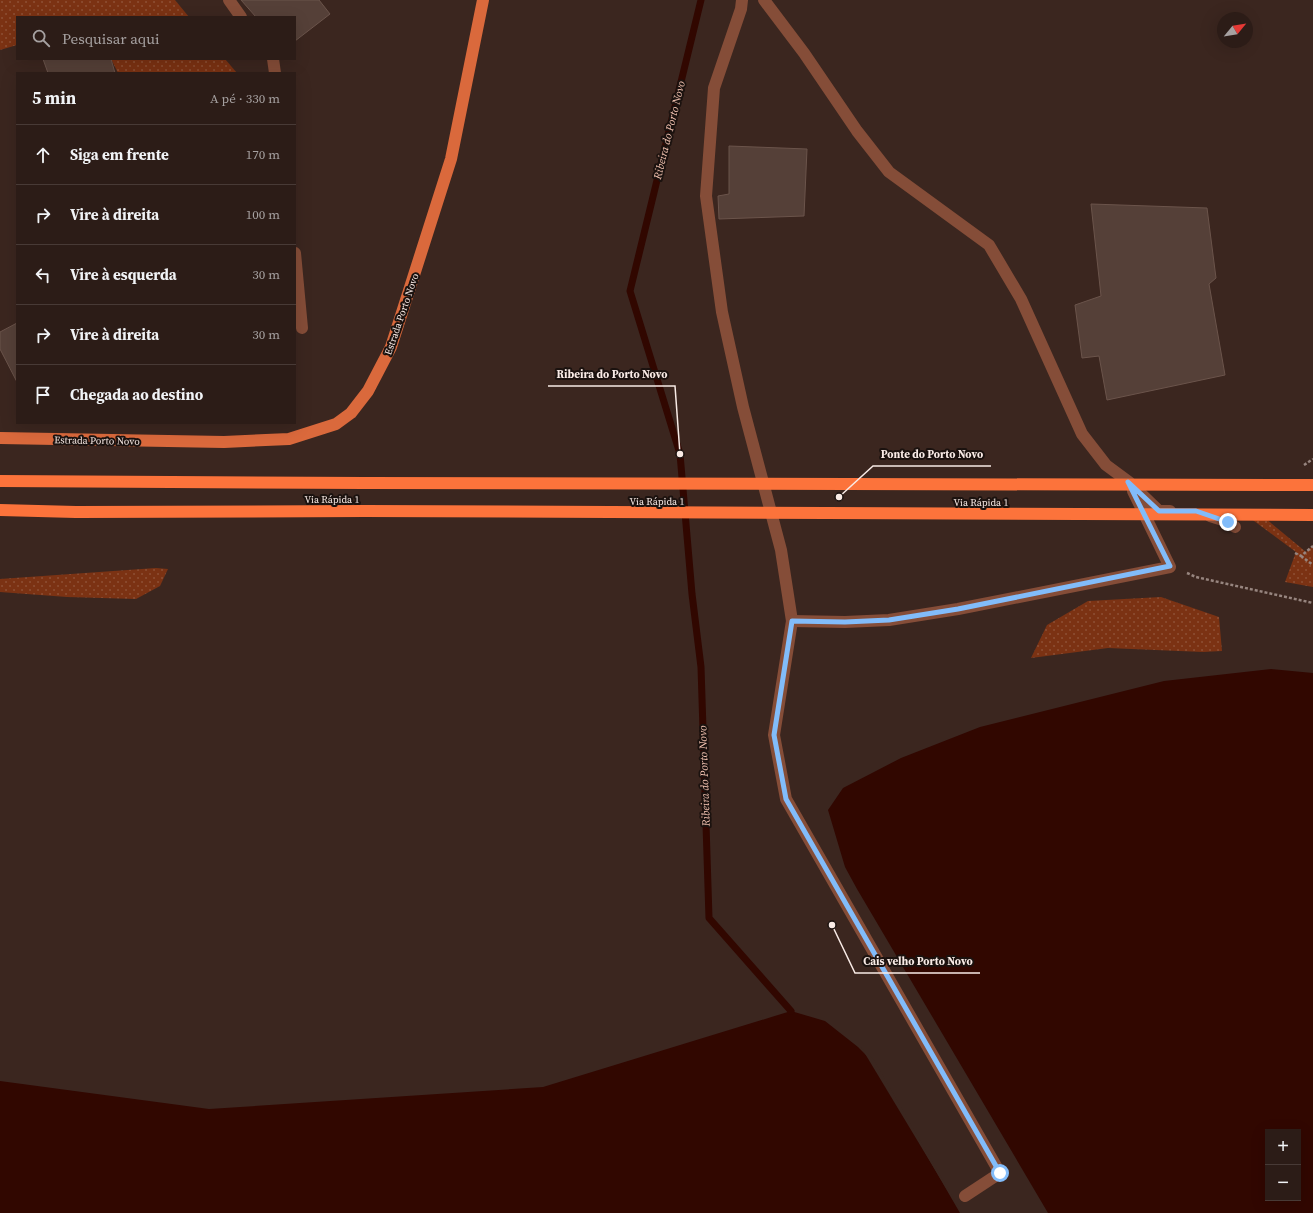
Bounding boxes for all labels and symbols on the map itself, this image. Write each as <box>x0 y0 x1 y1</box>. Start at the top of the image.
north arrow <box>1217 12 1253 48</box>
water label: Ribeira do Porto Novo <box>650 79 689 182</box>
street label: Estrada Porto Novo <box>381 271 422 357</box>
callout: Ribeira do Porto Novo <box>548 363 675 386</box>
text: Ribeira do Porto Novo <box>557 367 667 382</box>
street label: Estrada Porto Novo <box>54 433 140 448</box>
callout: Ponte do Porto Novo <box>873 443 991 466</box>
text: Ponte do Porto Novo <box>881 447 983 462</box>
street label: Via Rápida 1 <box>304 493 360 506</box>
street label: Via Rápida 1 <box>629 495 685 508</box>
street label: Via Rápida 1 <box>953 496 1009 509</box>
route end <box>1219 513 1237 531</box>
water label: Ribeira do Porto Novo <box>695 725 714 828</box>
callout: Cais velho Porto Novo <box>855 950 980 973</box>
text: Cais velho Porto Novo <box>863 954 973 969</box>
route start <box>991 1164 1009 1182</box>

